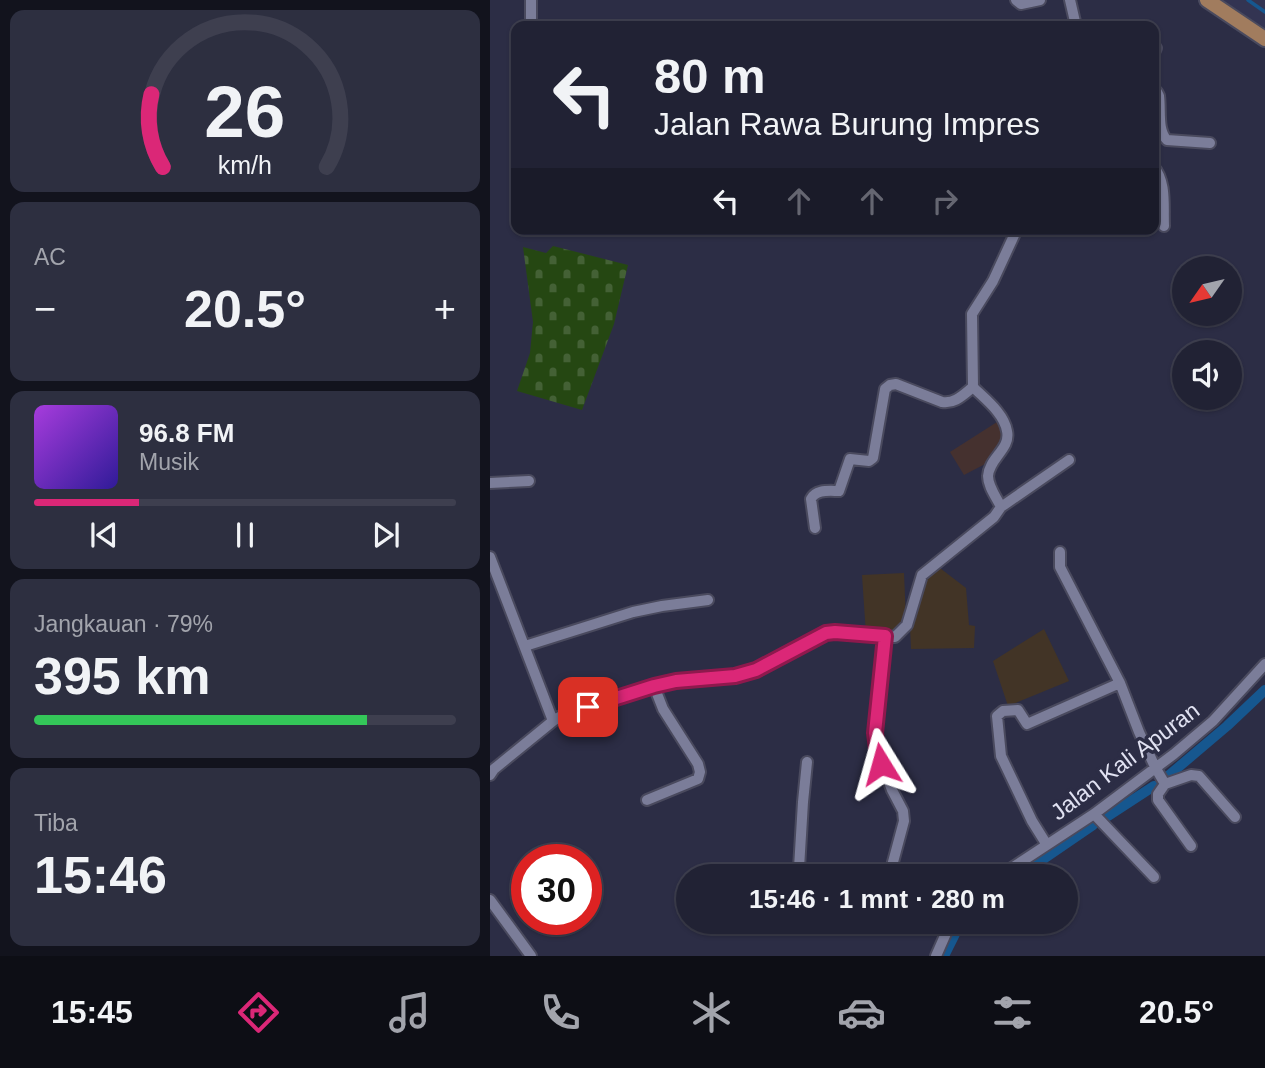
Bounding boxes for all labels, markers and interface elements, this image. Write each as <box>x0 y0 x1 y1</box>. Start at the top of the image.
icon: left <box>539 49 630 140</box>
text: 80 m <box>654 49 766 103</box>
text: 26 <box>205 71 285 152</box>
text: Jalan Rawa Burung Impres <box>654 106 1040 142</box>
text: km/h <box>218 151 272 179</box>
icon: left <box>707 182 745 220</box>
icon: ahead <box>780 182 818 220</box>
icon: ahead <box>853 182 891 220</box>
icon: right <box>926 182 964 220</box>
text: AC <box>34 244 66 270</box>
north arrow <box>1172 256 1242 326</box>
map controls <box>1172 256 1242 410</box>
text: 20.5° <box>184 280 306 338</box>
text: − <box>34 288 56 330</box>
text: + <box>434 288 456 330</box>
button: sound <box>1172 340 1242 410</box>
text: 96.8 FM <box>139 418 234 448</box>
text: Musik <box>139 449 199 475</box>
icon: previous <box>85 516 123 554</box>
icon: pause <box>226 516 264 554</box>
icon: next <box>367 516 405 554</box>
text: Jangkauan · 79% <box>34 611 213 637</box>
text: 395 km <box>34 647 210 705</box>
pin <box>558 677 618 737</box>
icon: arrive <box>569 688 607 726</box>
street label: Jalan Kali Apuran <box>1046 697 1204 825</box>
position arrow <box>844 727 918 801</box>
text: Tiba <box>34 810 78 836</box>
speed limit sign: 30 <box>511 844 602 935</box>
text: 15:46 <box>34 846 167 904</box>
text: 15:46 · 1 mnt · 280 m <box>749 884 1005 914</box>
icon: directions <box>234 988 283 1037</box>
icon: music <box>385 988 434 1037</box>
icon: phone <box>536 988 585 1037</box>
icon: climate <box>687 988 736 1037</box>
icon: car <box>837 988 886 1037</box>
icon: filters <box>988 988 1037 1037</box>
text: 15:45 <box>51 994 133 1030</box>
text: 20.5° <box>1139 994 1214 1030</box>

